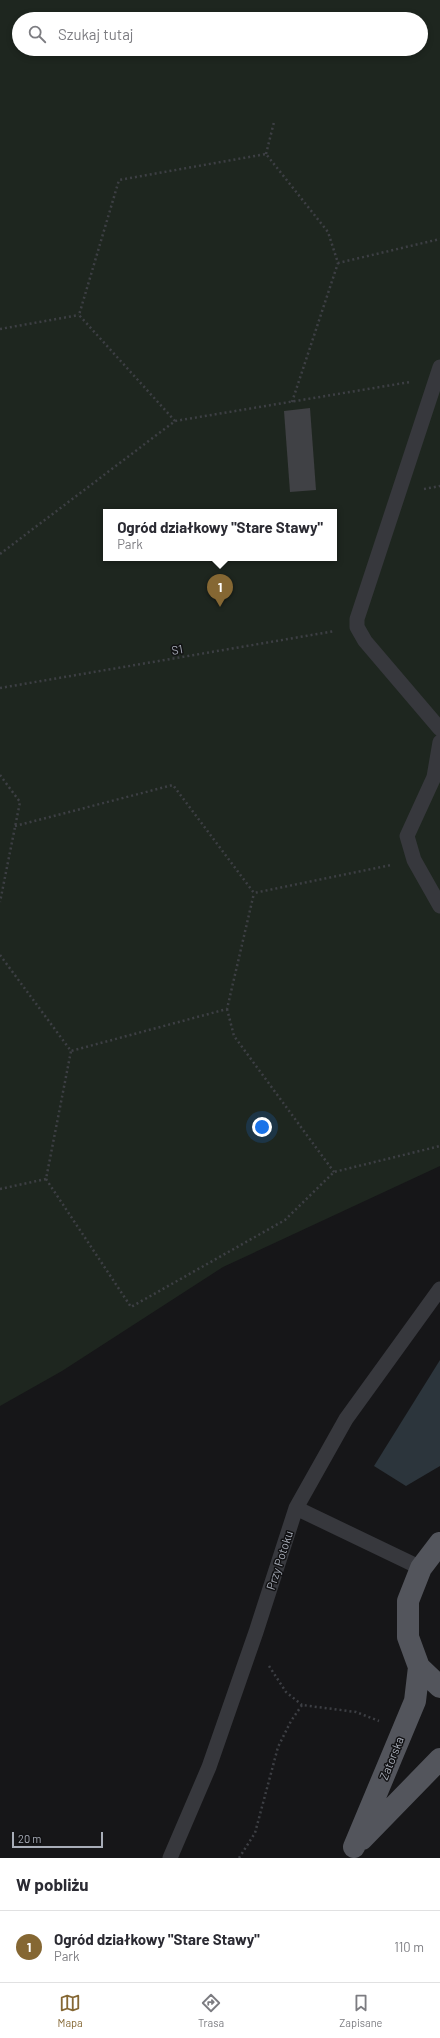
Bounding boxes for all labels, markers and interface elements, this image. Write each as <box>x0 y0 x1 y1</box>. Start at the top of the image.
search box <box>12 12 428 56</box>
icon: search <box>26 23 48 45</box>
text: Szukaj tutaj <box>58 25 134 43</box>
popup <box>103 509 337 561</box>
text: Ogród działkowy "Stare Stawy" <box>117 518 323 536</box>
text: Park <box>117 536 143 552</box>
pin: 1 <box>207 574 233 607</box>
street label: S1 <box>170 641 184 657</box>
your location <box>252 1117 272 1137</box>
street label: Przy Potoku <box>263 1529 295 1591</box>
street label: Zatorska <box>376 1734 406 1782</box>
scale bar <box>12 1830 103 1849</box>
text: 20 m <box>18 1832 41 1845</box>
text: W pobliżu <box>16 1874 89 1894</box>
text: Ogród działkowy "Stare Stawy" <box>54 1930 260 1948</box>
text: 1 <box>27 1939 31 1955</box>
text: 110 m <box>394 1939 424 1955</box>
text: Park <box>54 1948 80 1964</box>
tab: Mapa <box>58 1992 83 2029</box>
tab: Trasa <box>198 1992 224 2029</box>
tab: Zapisane <box>339 1992 382 2029</box>

